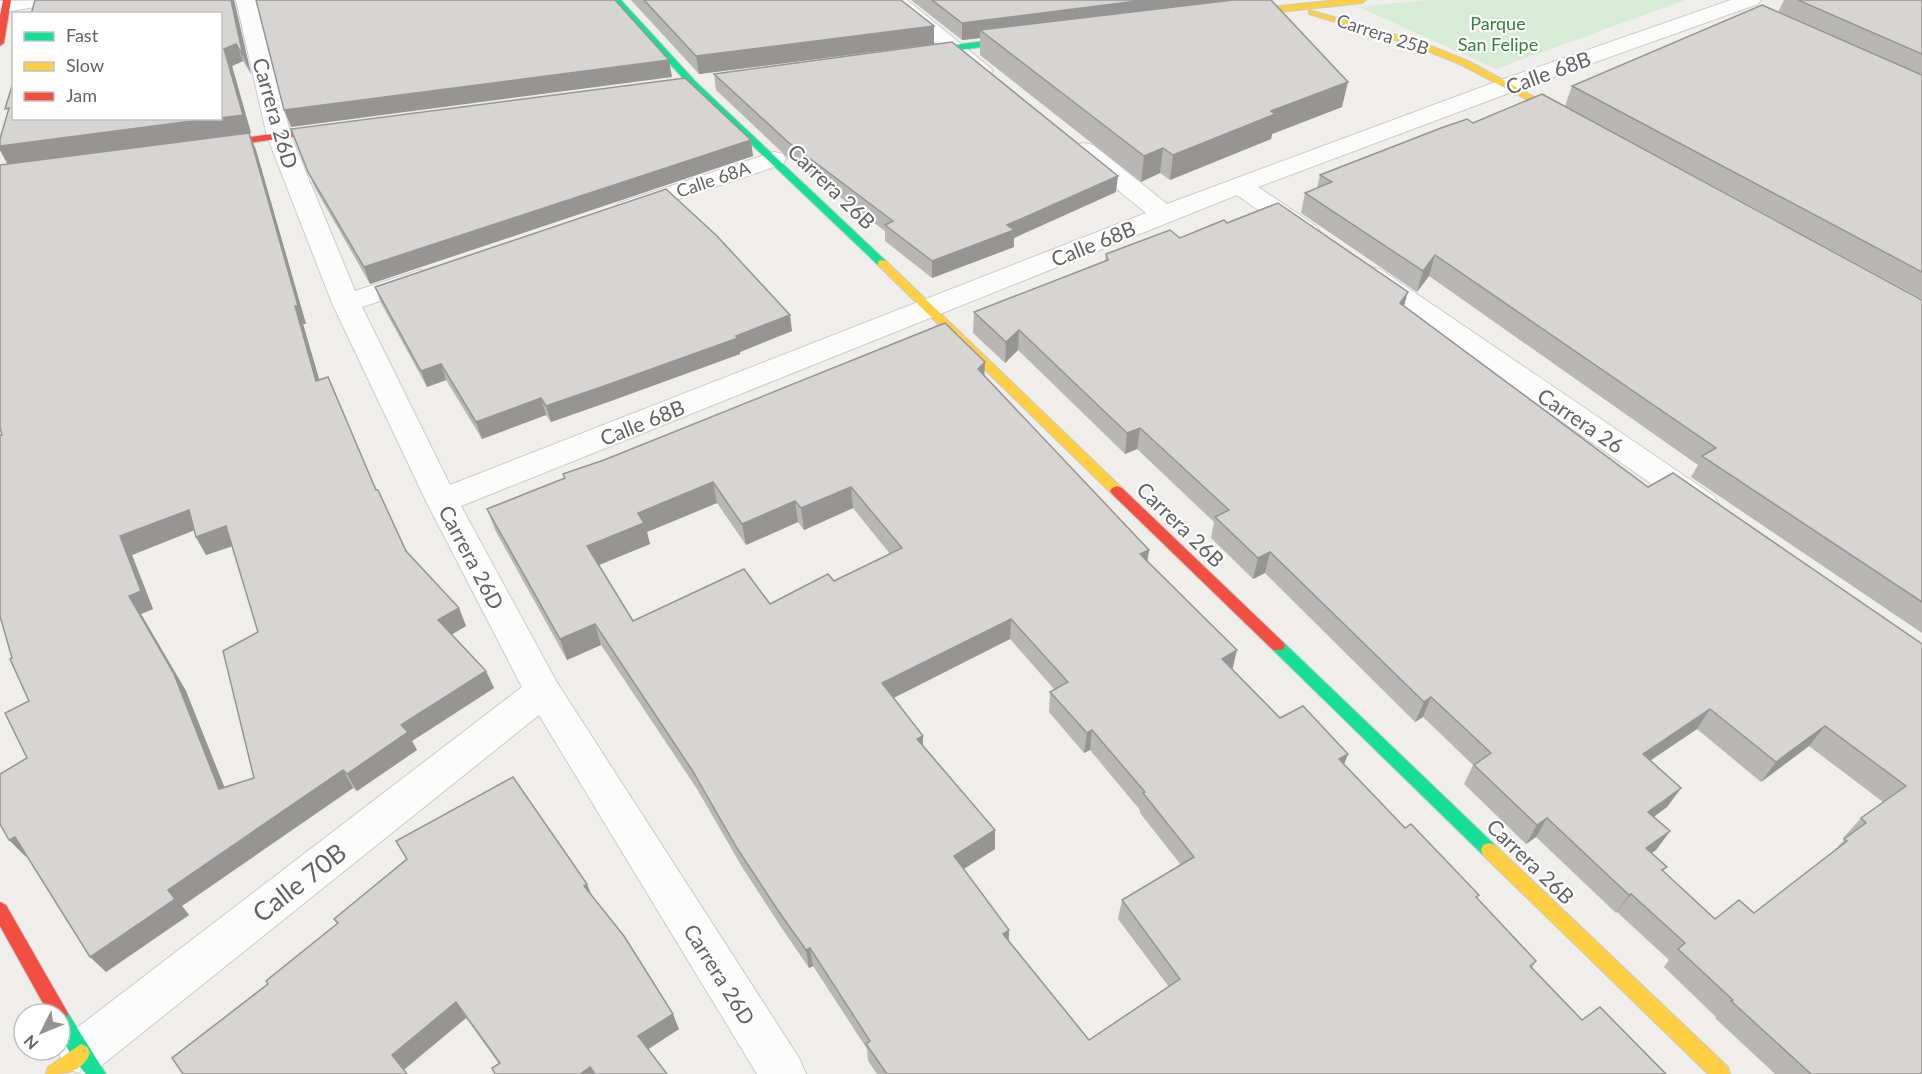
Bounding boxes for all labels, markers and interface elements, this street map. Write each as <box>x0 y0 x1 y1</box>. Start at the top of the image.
street label: Carrera 25B <box>1334 9 1432 59</box>
legend <box>12 12 222 120</box>
park label: Parque San Felipe <box>1458 12 1538 55</box>
text: Fast <box>66 24 99 46</box>
street label: Calle 68B <box>1502 45 1594 99</box>
text: Slow <box>66 54 104 76</box>
street label: Carrera 26D <box>248 55 304 171</box>
text: Jam <box>66 84 97 106</box>
street label: Carrera 26B <box>783 138 881 234</box>
street label: Calle 68A <box>673 156 754 202</box>
street label: Calle 68B <box>1047 215 1139 271</box>
street label: Carrera 26 <box>1533 382 1629 458</box>
street label: Calle 68B <box>596 394 688 450</box>
street label: Carrera 26B <box>1132 476 1230 572</box>
street label: Carrera 26D <box>434 501 510 613</box>
street label: Carrera 26B <box>1482 813 1580 909</box>
street label: Calle 70B <box>246 836 352 928</box>
street label: Carrera 26D <box>679 919 761 1029</box>
north arrow <box>12 1002 72 1062</box>
text: N <box>20 1032 42 1054</box>

